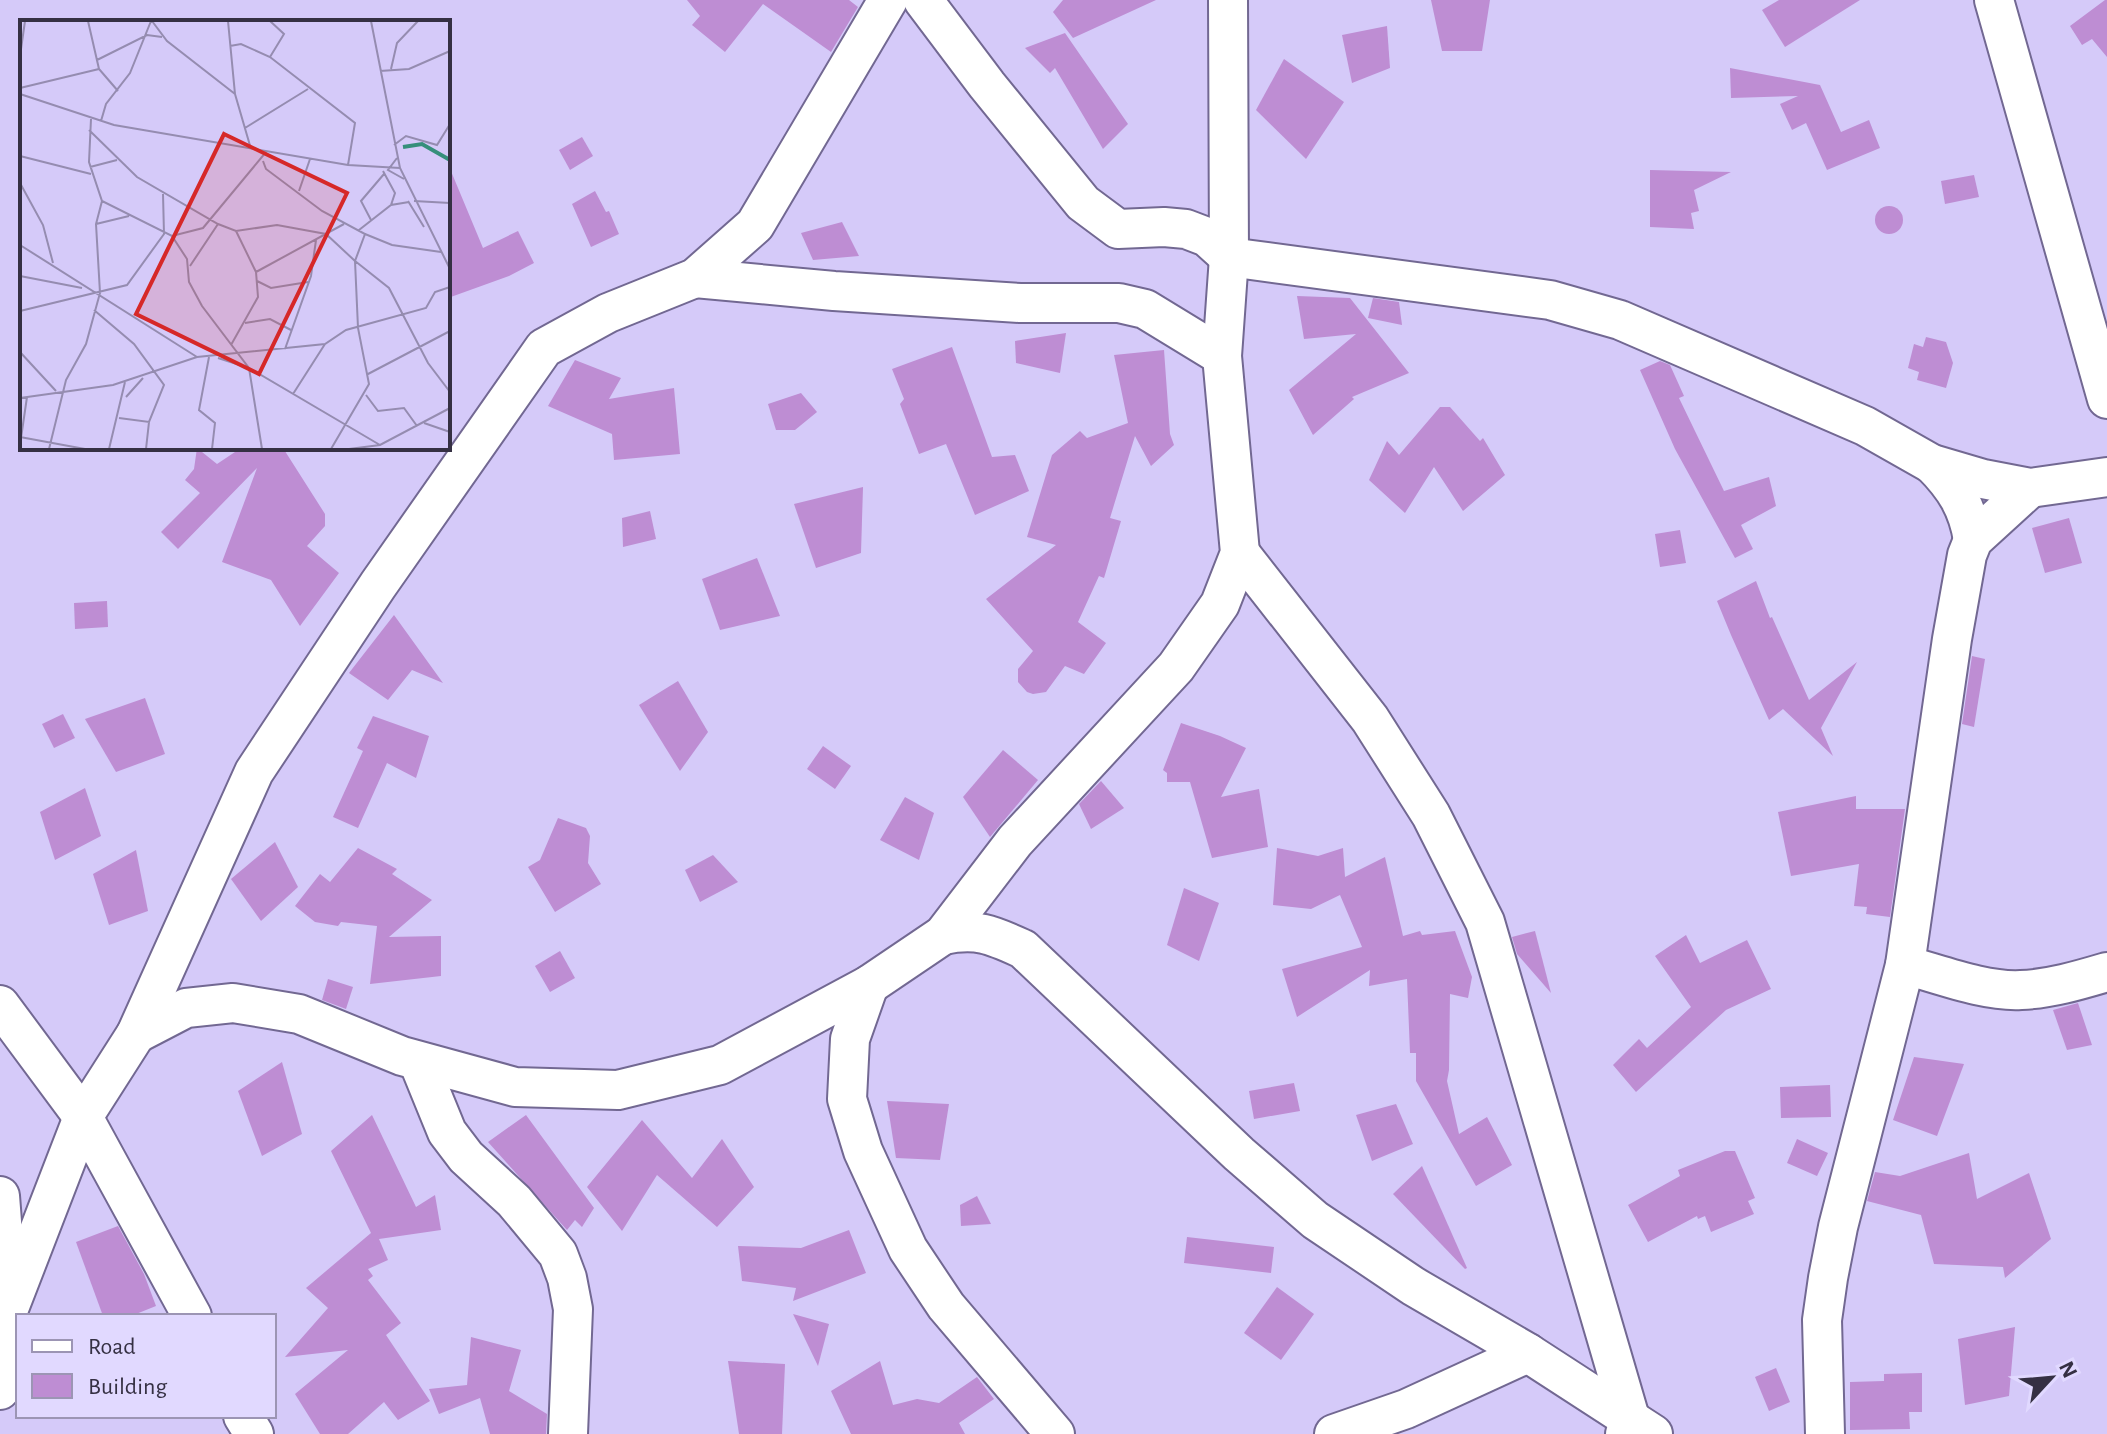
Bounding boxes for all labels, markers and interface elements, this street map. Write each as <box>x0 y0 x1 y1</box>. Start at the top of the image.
inset map <box>20 20 450 450</box>
legend <box>16 1314 276 1418</box>
text: Road <box>88 1335 136 1359</box>
north arrow <box>2011 1338 2091 1418</box>
text: N <box>2055 1358 2081 1381</box>
text: Building <box>88 1375 167 1399</box>

